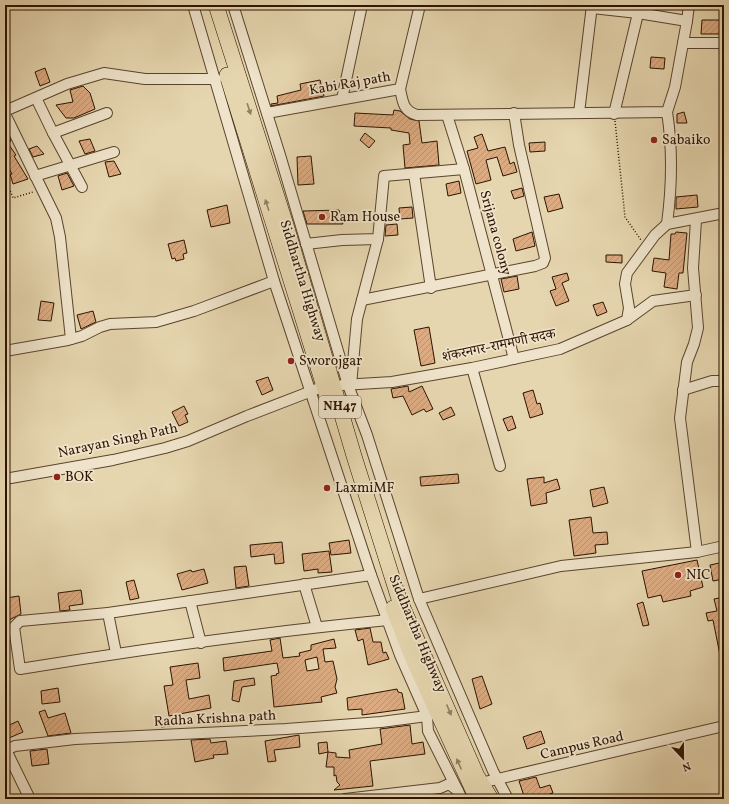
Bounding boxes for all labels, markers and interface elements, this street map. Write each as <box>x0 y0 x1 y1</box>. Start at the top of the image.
street label: Kabi Raj path <box>308 67 392 101</box>
one-way arrow <box>246 103 252 115</box>
place label: Sabaiko <box>662 131 710 150</box>
marker: Sabaiko <box>649 135 659 145</box>
street label: Srijana colony <box>475 188 516 278</box>
one-way arrow <box>264 198 270 210</box>
place label: Ram House <box>330 208 401 227</box>
marker: Ram House <box>317 212 327 222</box>
street label: Siddhartha Highway <box>274 218 330 345</box>
street label: शंकरनगर-राममणी सदक <box>441 324 558 367</box>
place label: Sworojgar <box>299 352 362 371</box>
marker: Sworojgar <box>286 356 296 366</box>
road number: NH47 <box>319 396 361 418</box>
street label: Narayan Singh Path <box>56 419 180 463</box>
place label: BOK <box>65 468 94 487</box>
marker: BOK <box>52 472 62 482</box>
place label: LaxmiMF <box>335 479 395 498</box>
marker: LaxmiMF <box>322 483 332 493</box>
place label: NIC <box>686 566 711 585</box>
marker: NIC <box>673 570 683 580</box>
street label: Siddhartha Highway <box>384 572 451 696</box>
one-way arrow <box>446 704 452 715</box>
street label: Radha Krishna path <box>153 706 277 732</box>
street label: Campus Road <box>539 727 626 765</box>
north arrow <box>663 738 703 778</box>
text: N <box>680 757 693 774</box>
one-way arrow <box>456 758 463 770</box>

